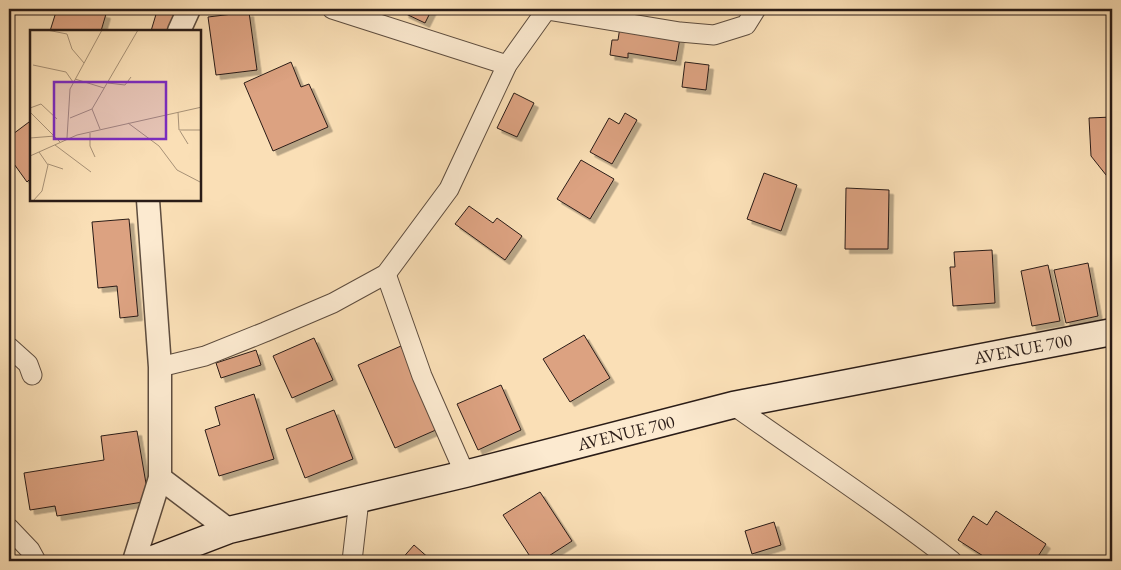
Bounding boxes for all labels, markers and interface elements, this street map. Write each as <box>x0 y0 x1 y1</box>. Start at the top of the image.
inset map <box>30 30 201 201</box>
street label: AVENUE 700 <box>971 328 1074 369</box>
street label: AVENUE 700 <box>574 409 677 456</box>

